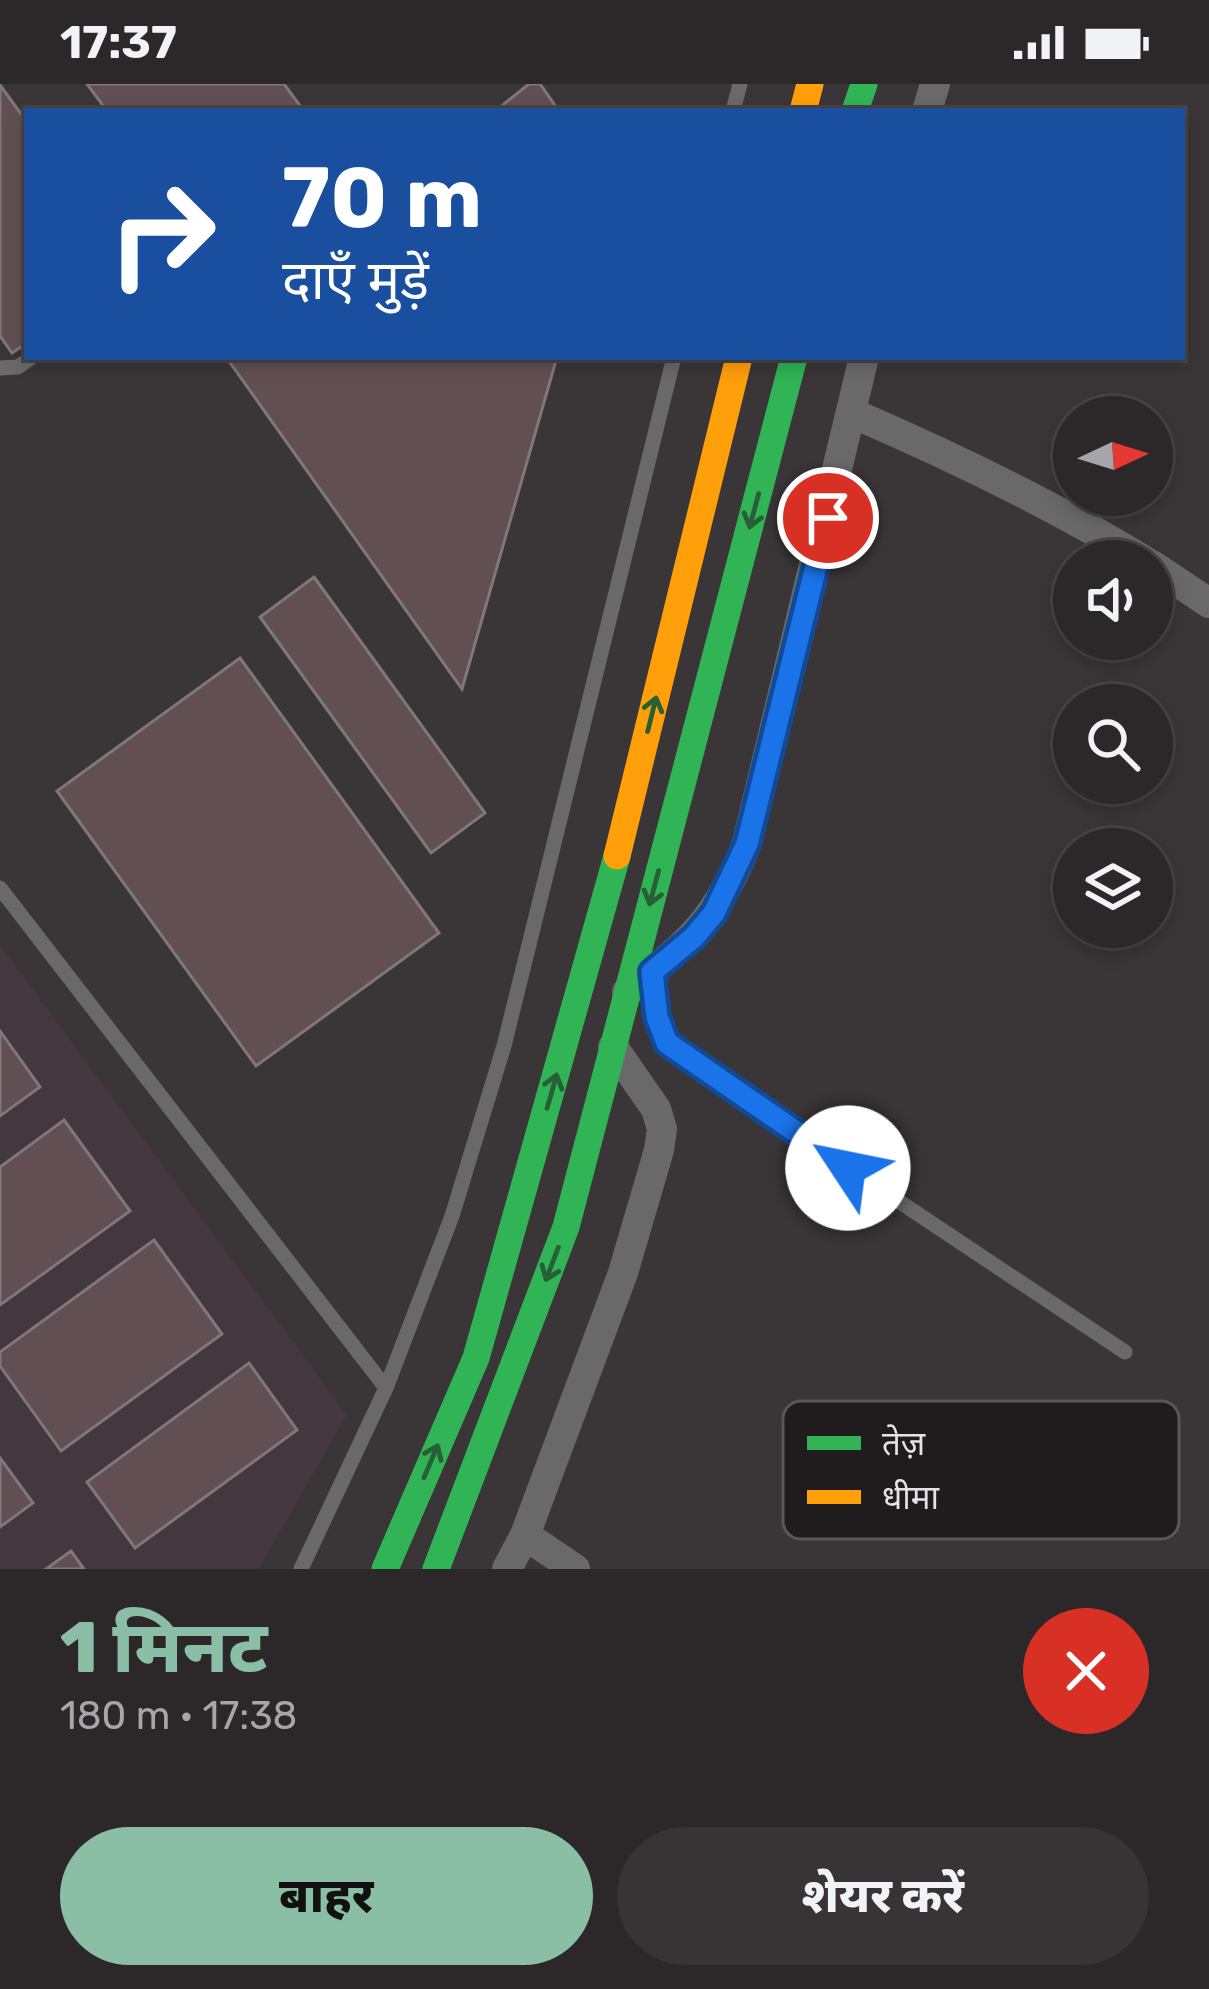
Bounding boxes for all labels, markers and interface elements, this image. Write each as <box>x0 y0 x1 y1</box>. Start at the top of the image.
text: 17:37 <box>60 16 177 69</box>
text: 70 m <box>282 148 482 248</box>
icon: right <box>84 156 240 312</box>
text: दाएँ मुड़ें <box>282 249 429 313</box>
north arrow <box>1053 396 1173 516</box>
map controls <box>1053 396 1173 948</box>
pin <box>777 467 879 569</box>
icon: arrive <box>795 485 861 551</box>
one-way arrow <box>741 491 763 529</box>
button: sound <box>1053 540 1173 660</box>
button: search <box>1053 684 1173 804</box>
one-way arrow <box>642 696 664 734</box>
button: layers <box>1053 828 1173 948</box>
one-way arrow <box>642 868 664 906</box>
one-way arrow <box>543 1073 565 1111</box>
position arrow <box>785 1105 911 1231</box>
one-way arrow <box>540 1245 562 1282</box>
legend <box>783 1401 1179 1539</box>
text: तेज़ <box>882 1424 926 1463</box>
one-way arrow <box>422 1444 444 1480</box>
text: धीमा <box>882 1478 941 1517</box>
text: 1 मिनट <box>60 1605 267 1690</box>
button: close <box>1023 1608 1149 1734</box>
text: 180 m · 17:38 <box>60 1693 297 1739</box>
button: बाहर <box>60 1827 593 1965</box>
button: शेयर करें <box>617 1827 1149 1965</box>

